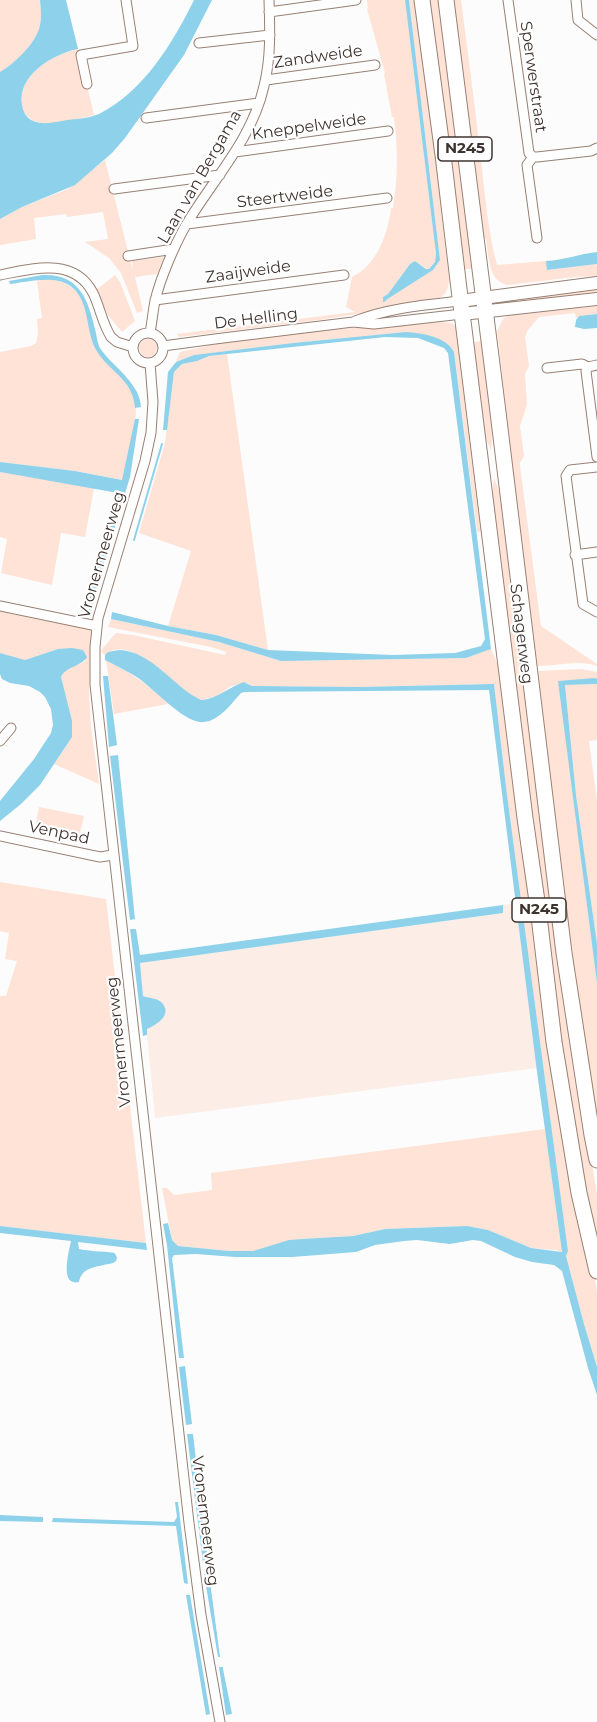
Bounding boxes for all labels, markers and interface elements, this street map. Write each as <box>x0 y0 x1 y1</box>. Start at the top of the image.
street label: Sperwerstraat <box>516 20 550 134</box>
street label: Zandweide <box>272 41 364 73</box>
street label: Laan van Bergama <box>154 107 246 247</box>
street label: Kneppelweide <box>250 109 368 145</box>
road number: N245 <box>438 137 492 161</box>
street label: Steertweide <box>236 182 334 212</box>
street label: Zaaijweide <box>204 256 292 288</box>
street label: De Helling <box>213 304 299 334</box>
street label: Vronermeerweg <box>75 489 129 621</box>
street label: Schagerweg <box>505 583 537 685</box>
street label: Venpad <box>27 817 91 849</box>
road number: N245 <box>512 898 566 922</box>
street label: Vronermeerweg <box>103 976 135 1108</box>
street label: Vronermeerweg <box>187 1455 223 1587</box>

